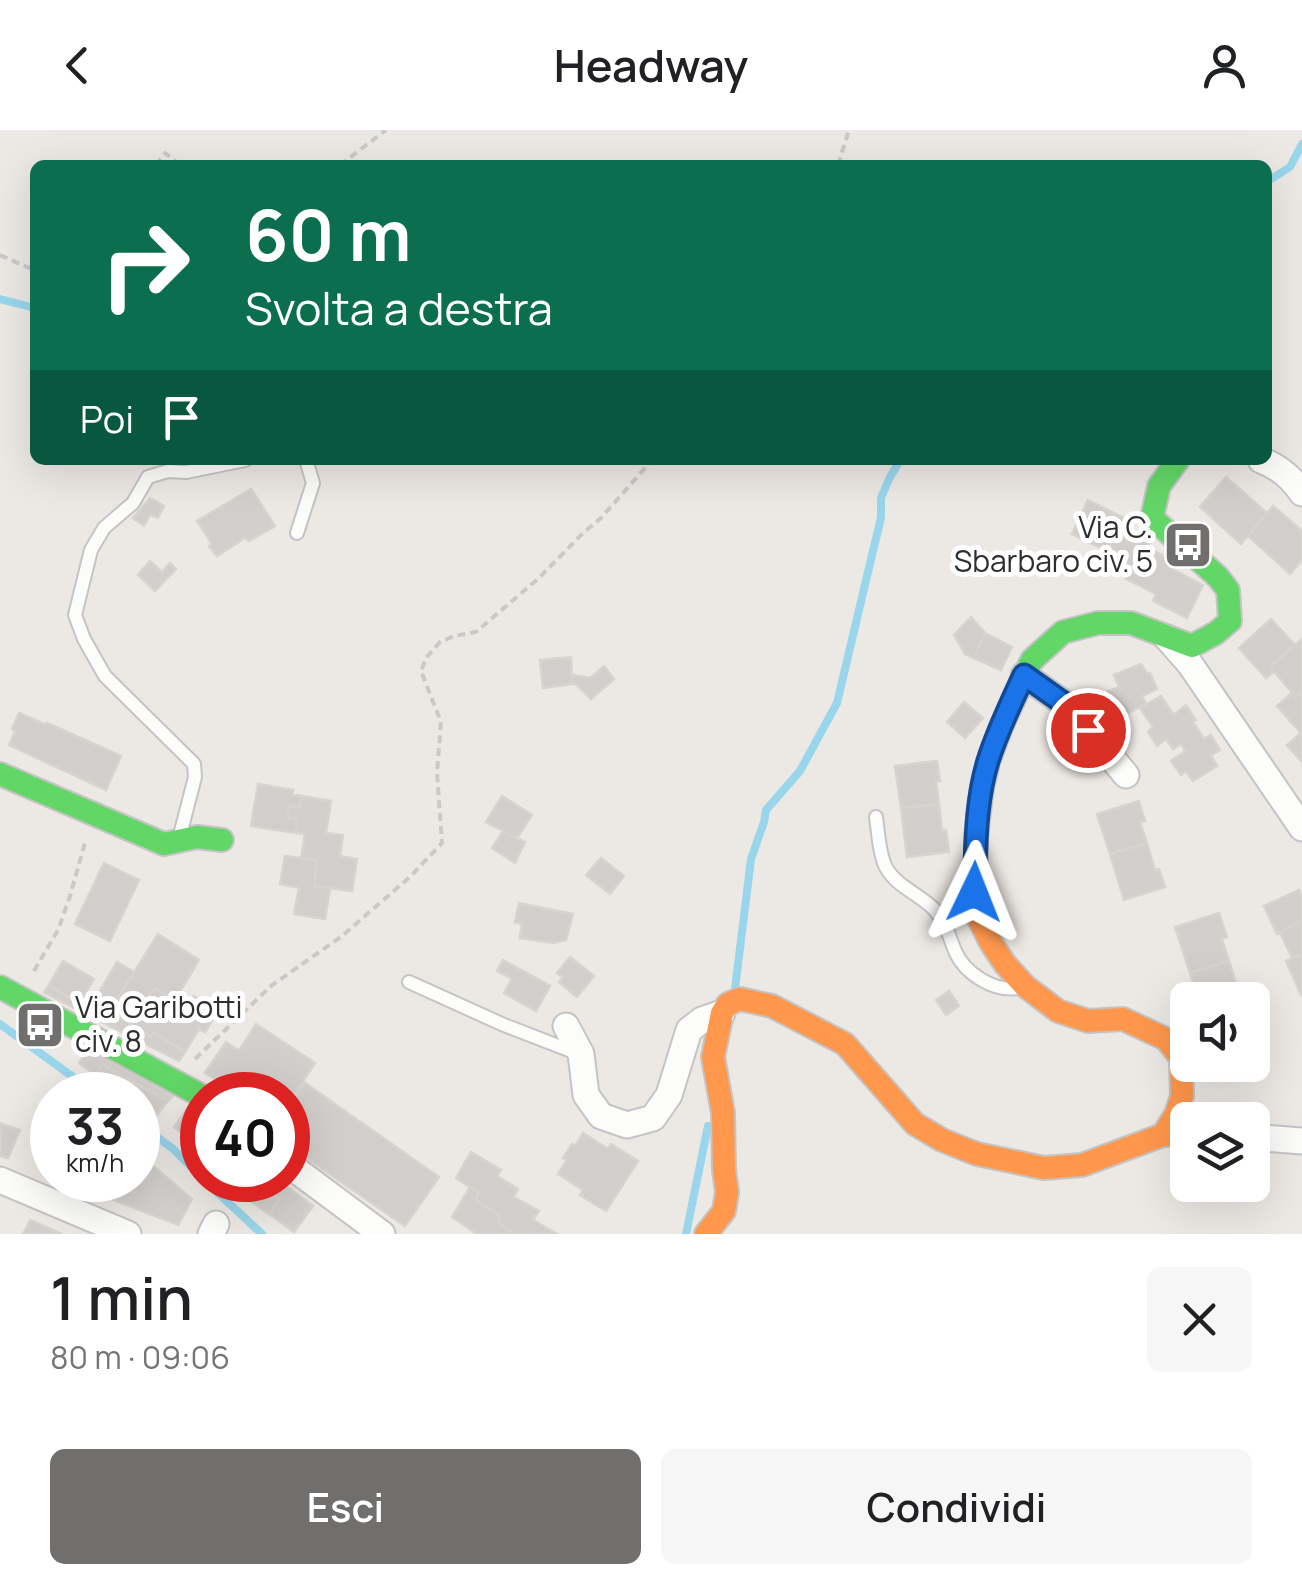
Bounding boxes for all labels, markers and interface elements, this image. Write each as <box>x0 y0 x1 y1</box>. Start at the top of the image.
text: Headway <box>554 34 748 96</box>
icon: back <box>50 38 105 93</box>
icon: person <box>1197 38 1252 93</box>
text: 60 m <box>245 186 412 282</box>
icon: right <box>80 200 210 330</box>
text: Svolta a destra <box>245 277 553 339</box>
icon: arrive <box>154 390 209 445</box>
text: Poi <box>80 392 134 444</box>
place label: Via C. Sbarbaro civ. 5 <box>954 506 1153 581</box>
bus stop icon: Via C. Sbarbaro civ. 5 <box>1162 519 1214 571</box>
pin <box>1046 688 1131 773</box>
icon: arrive <box>1061 703 1116 758</box>
position arrow <box>922 840 1026 944</box>
map controls <box>1170 982 1270 1202</box>
button: sound <box>1170 982 1270 1082</box>
place label: Via Garibotti civ. 8 <box>75 986 243 1061</box>
bus stop icon: Via Garibotti civ. 8 <box>14 999 66 1051</box>
speed limit sign: 40 <box>180 1072 310 1202</box>
text: 33 <box>66 1091 124 1159</box>
button: layers <box>1170 1102 1270 1202</box>
text: km/h <box>66 1145 124 1180</box>
text: 1 min <box>50 1256 193 1338</box>
button: close <box>1147 1267 1252 1372</box>
text: 80 m · 09:06 <box>50 1335 230 1379</box>
button: Esci <box>50 1449 641 1564</box>
button: Condividi <box>661 1449 1252 1564</box>

